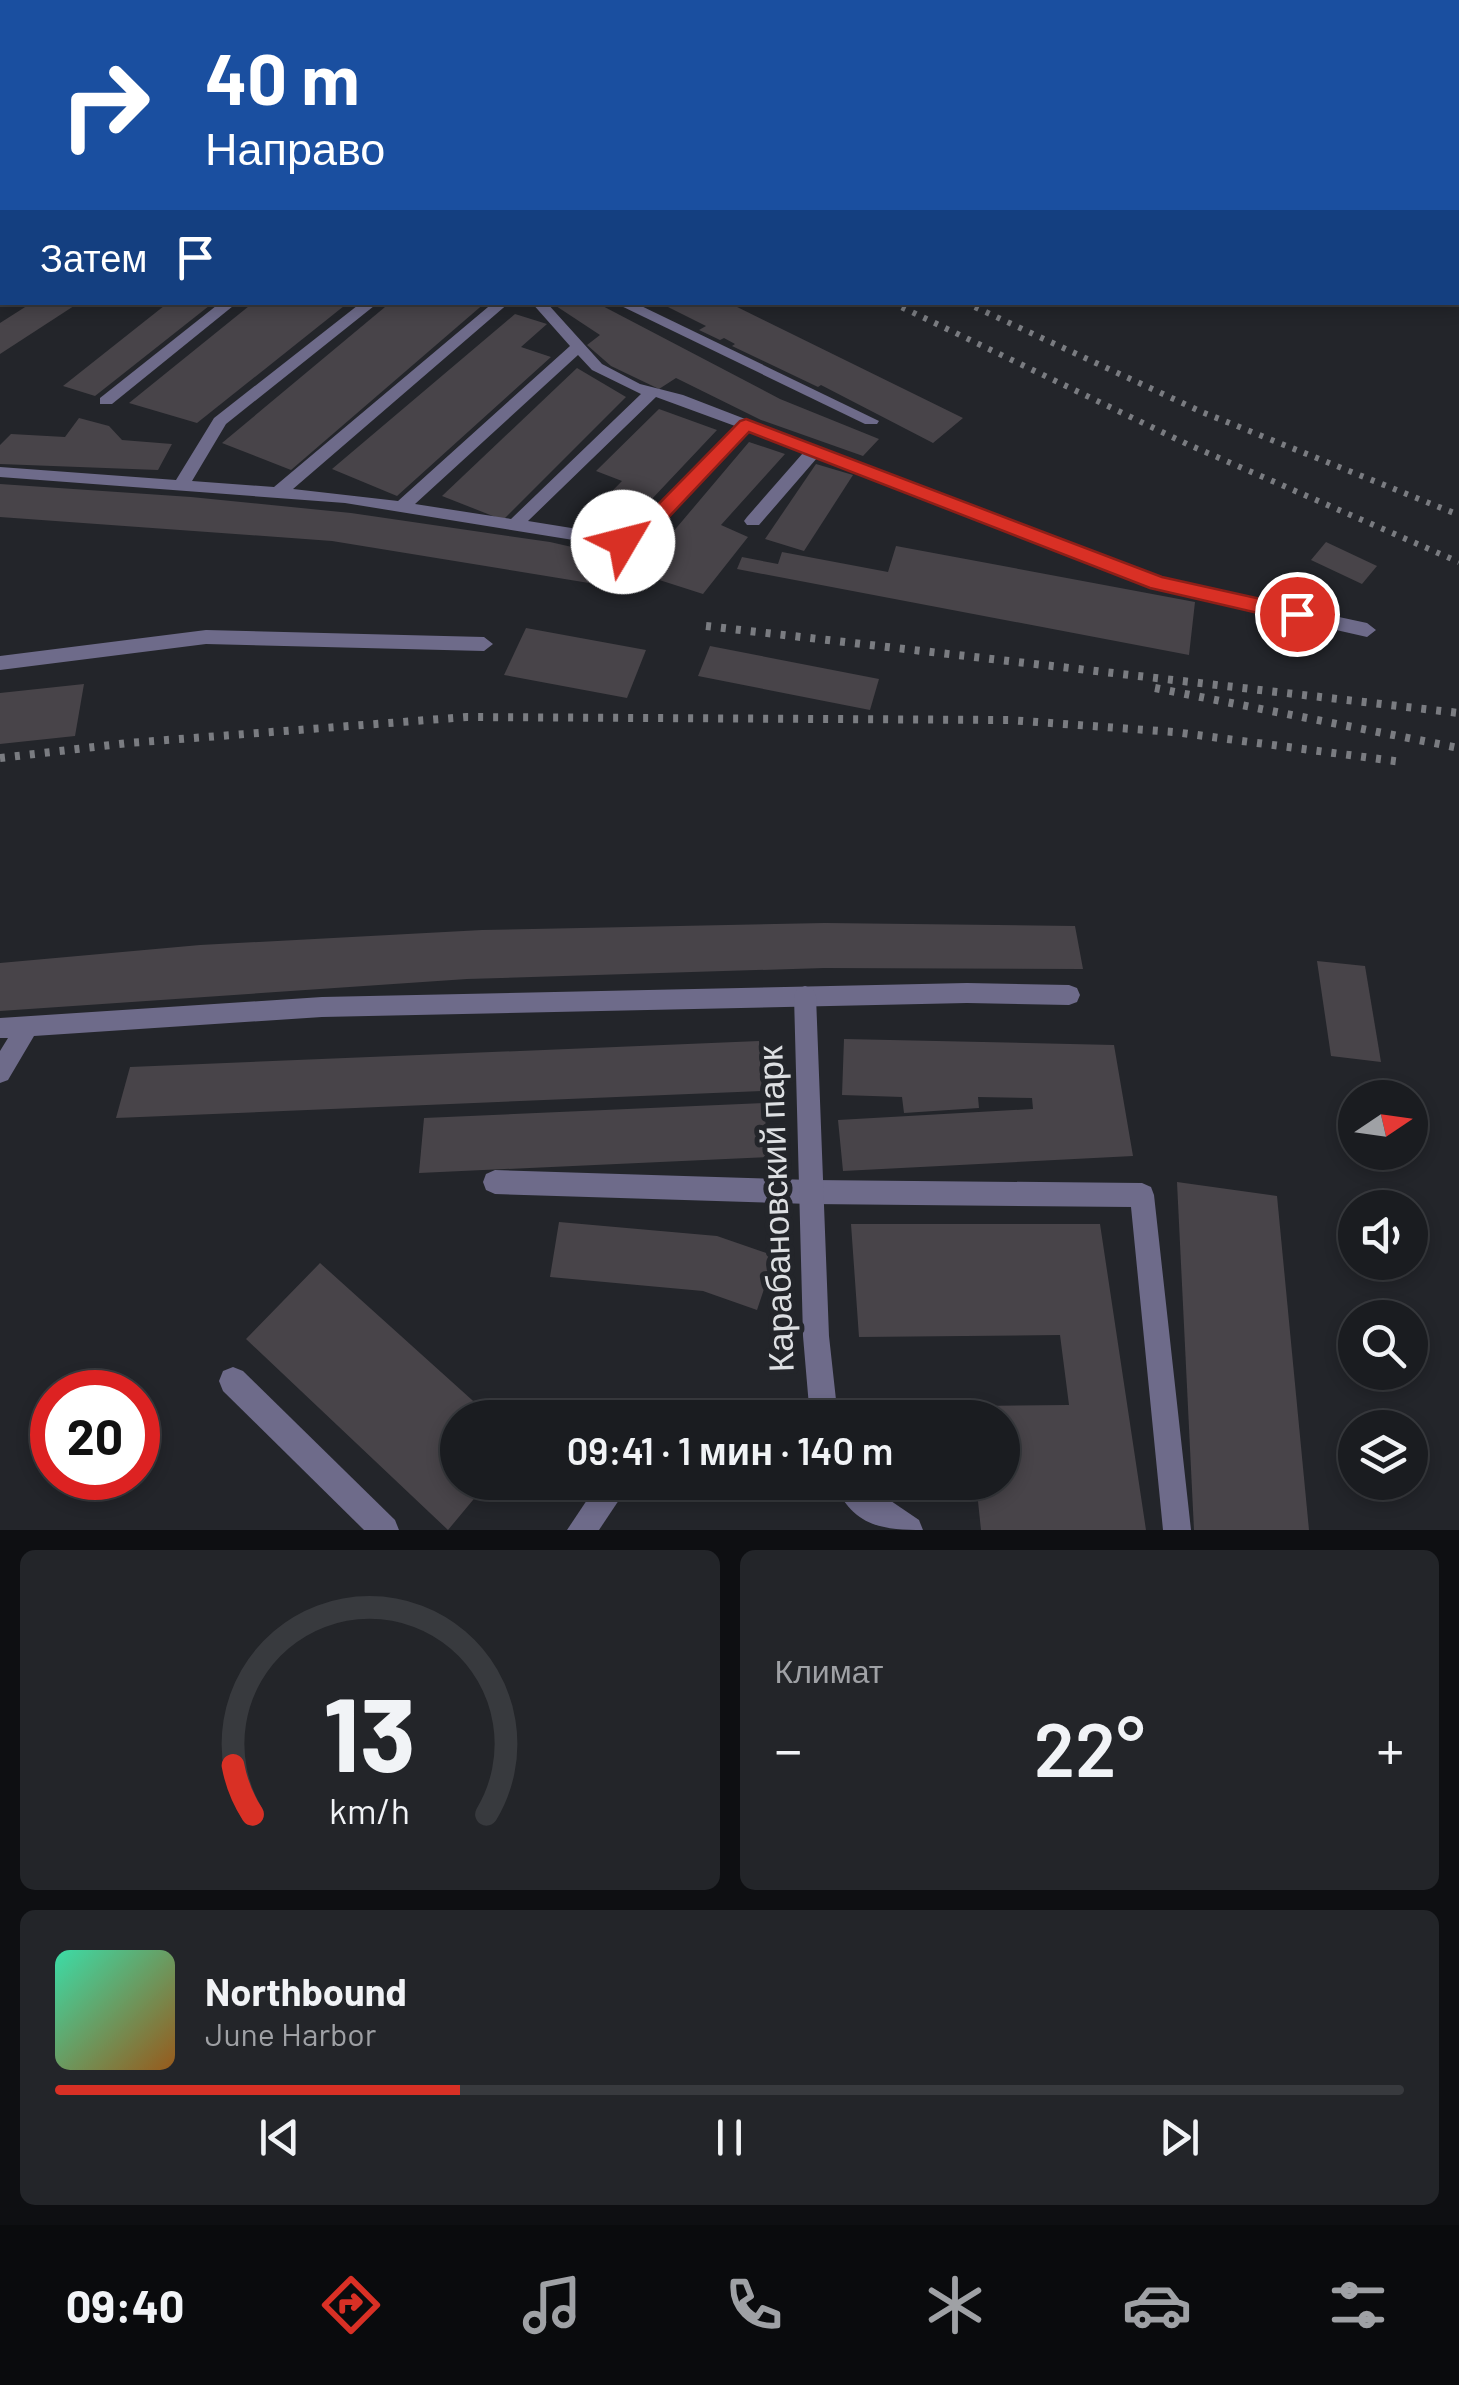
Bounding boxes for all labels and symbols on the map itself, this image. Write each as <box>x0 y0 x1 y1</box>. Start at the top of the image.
position arrow <box>571 490 675 594</box>
pin <box>1255 572 1340 657</box>
street label: Карабановский парк <box>747 1044 801 1373</box>
north arrow <box>1338 1080 1428 1170</box>
speed limit sign: 20 <box>30 1370 160 1500</box>

